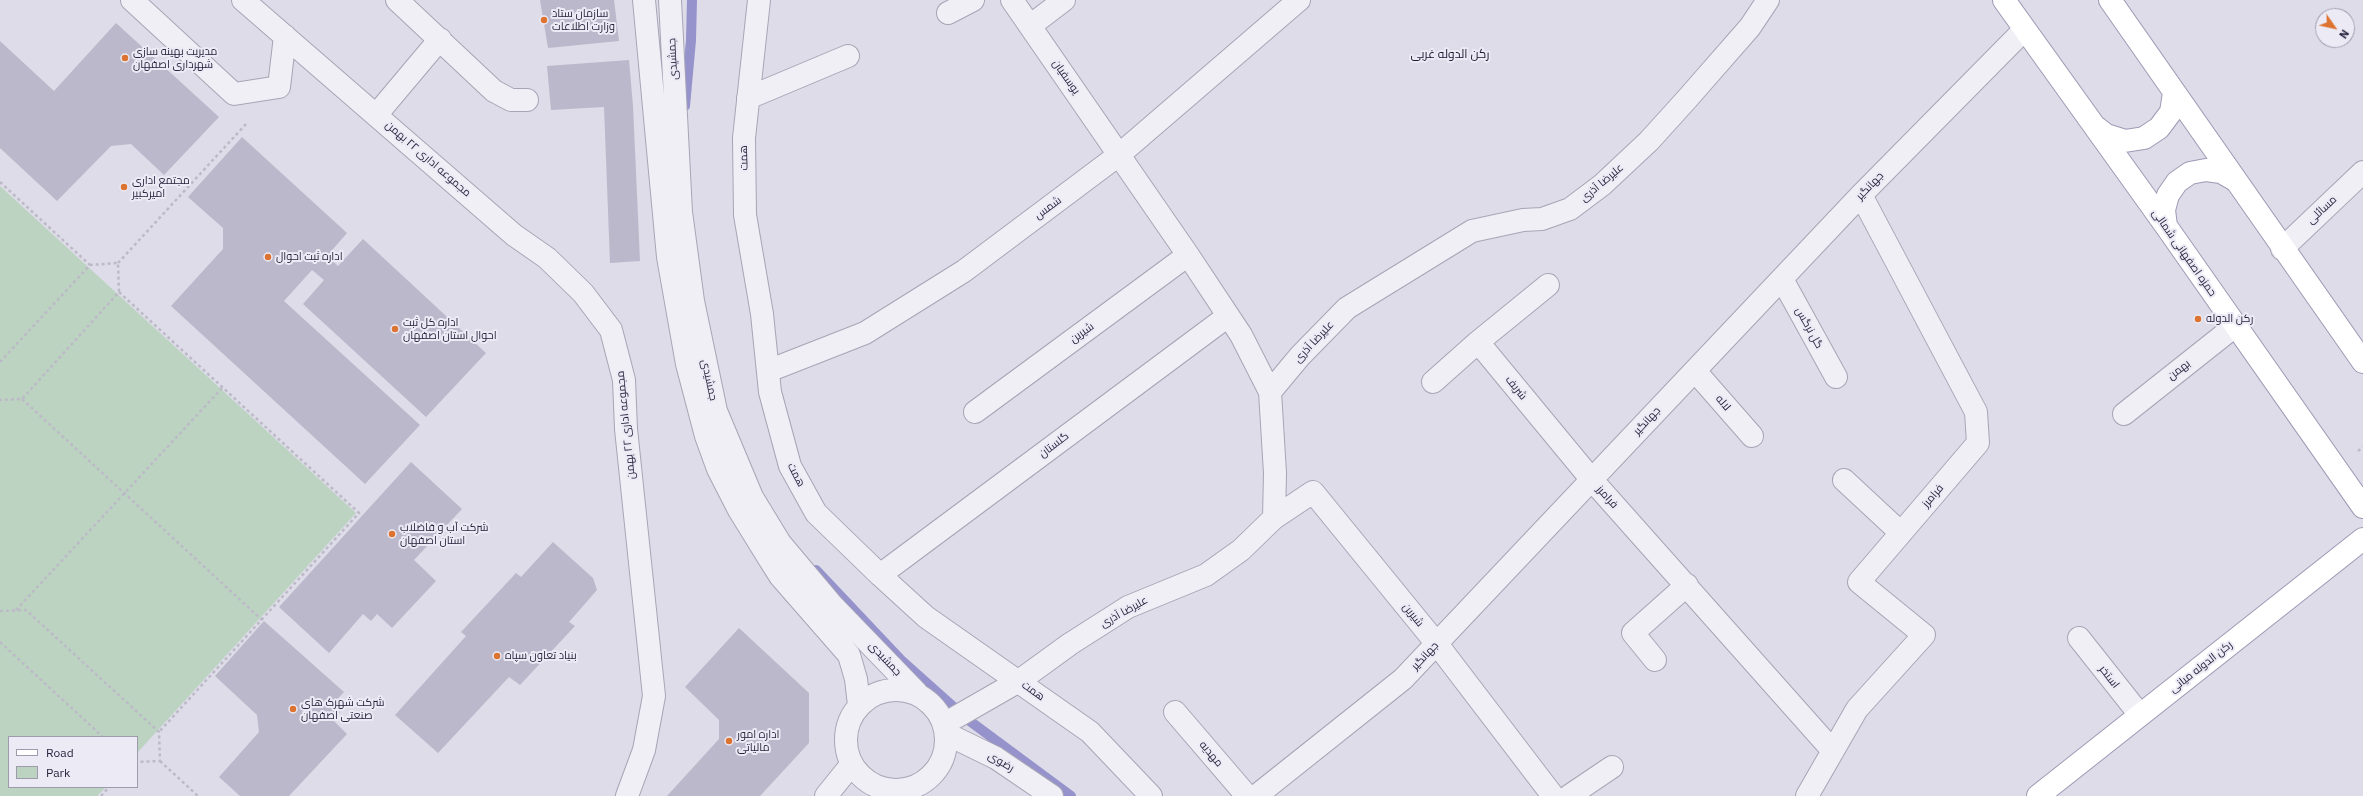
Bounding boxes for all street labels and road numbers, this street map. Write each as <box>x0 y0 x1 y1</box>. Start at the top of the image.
street label: جمشیدی <box>665 38 681 80</box>
street label: یوسفیان <box>1049 57 1083 97</box>
street label: مجموعه اداری ۲۲ بهمن <box>383 118 473 200</box>
street label: همت <box>737 145 751 171</box>
street label: علیرضا آذری <box>1578 161 1626 205</box>
street label: جهانگیر <box>1853 169 1887 203</box>
street label: مسائلی <box>2304 193 2340 227</box>
street label: شمس <box>1032 194 1064 222</box>
street label: حمزه اصفهانی شمالی <box>2149 207 2219 299</box>
street label: گل نرگس <box>1792 305 1826 351</box>
street label: علیرضا آذری <box>1291 318 1337 366</box>
street label: شیرین <box>1067 320 1097 346</box>
street label: بهمن <box>2165 357 2193 383</box>
street label: جمشیدی <box>698 358 720 402</box>
street label: مجموعه اداری ۲۲ بهمن <box>614 370 638 480</box>
street label: شریف <box>1502 373 1530 403</box>
street label: لاله <box>1713 392 1733 414</box>
street label: جهانگیر <box>1631 404 1663 438</box>
street label: گلستان <box>1036 429 1072 461</box>
street label: همت <box>784 461 808 489</box>
street label: فرامرز <box>1919 482 1947 510</box>
street label: فرامرز <box>1593 483 1621 511</box>
street label: علیرضا آذری <box>1098 594 1150 630</box>
street label: شیرین <box>1400 601 1426 629</box>
street label: رکن الدوله میانی <box>2167 638 2235 696</box>
street label: جمشیدی <box>866 639 904 679</box>
street label: جهانگیر <box>1409 639 1441 673</box>
street label: استخر <box>2096 663 2122 691</box>
street label: همت <box>1019 678 1047 704</box>
street label: مهدیه <box>1196 738 1226 770</box>
street label: رضوی <box>986 749 1016 775</box>

